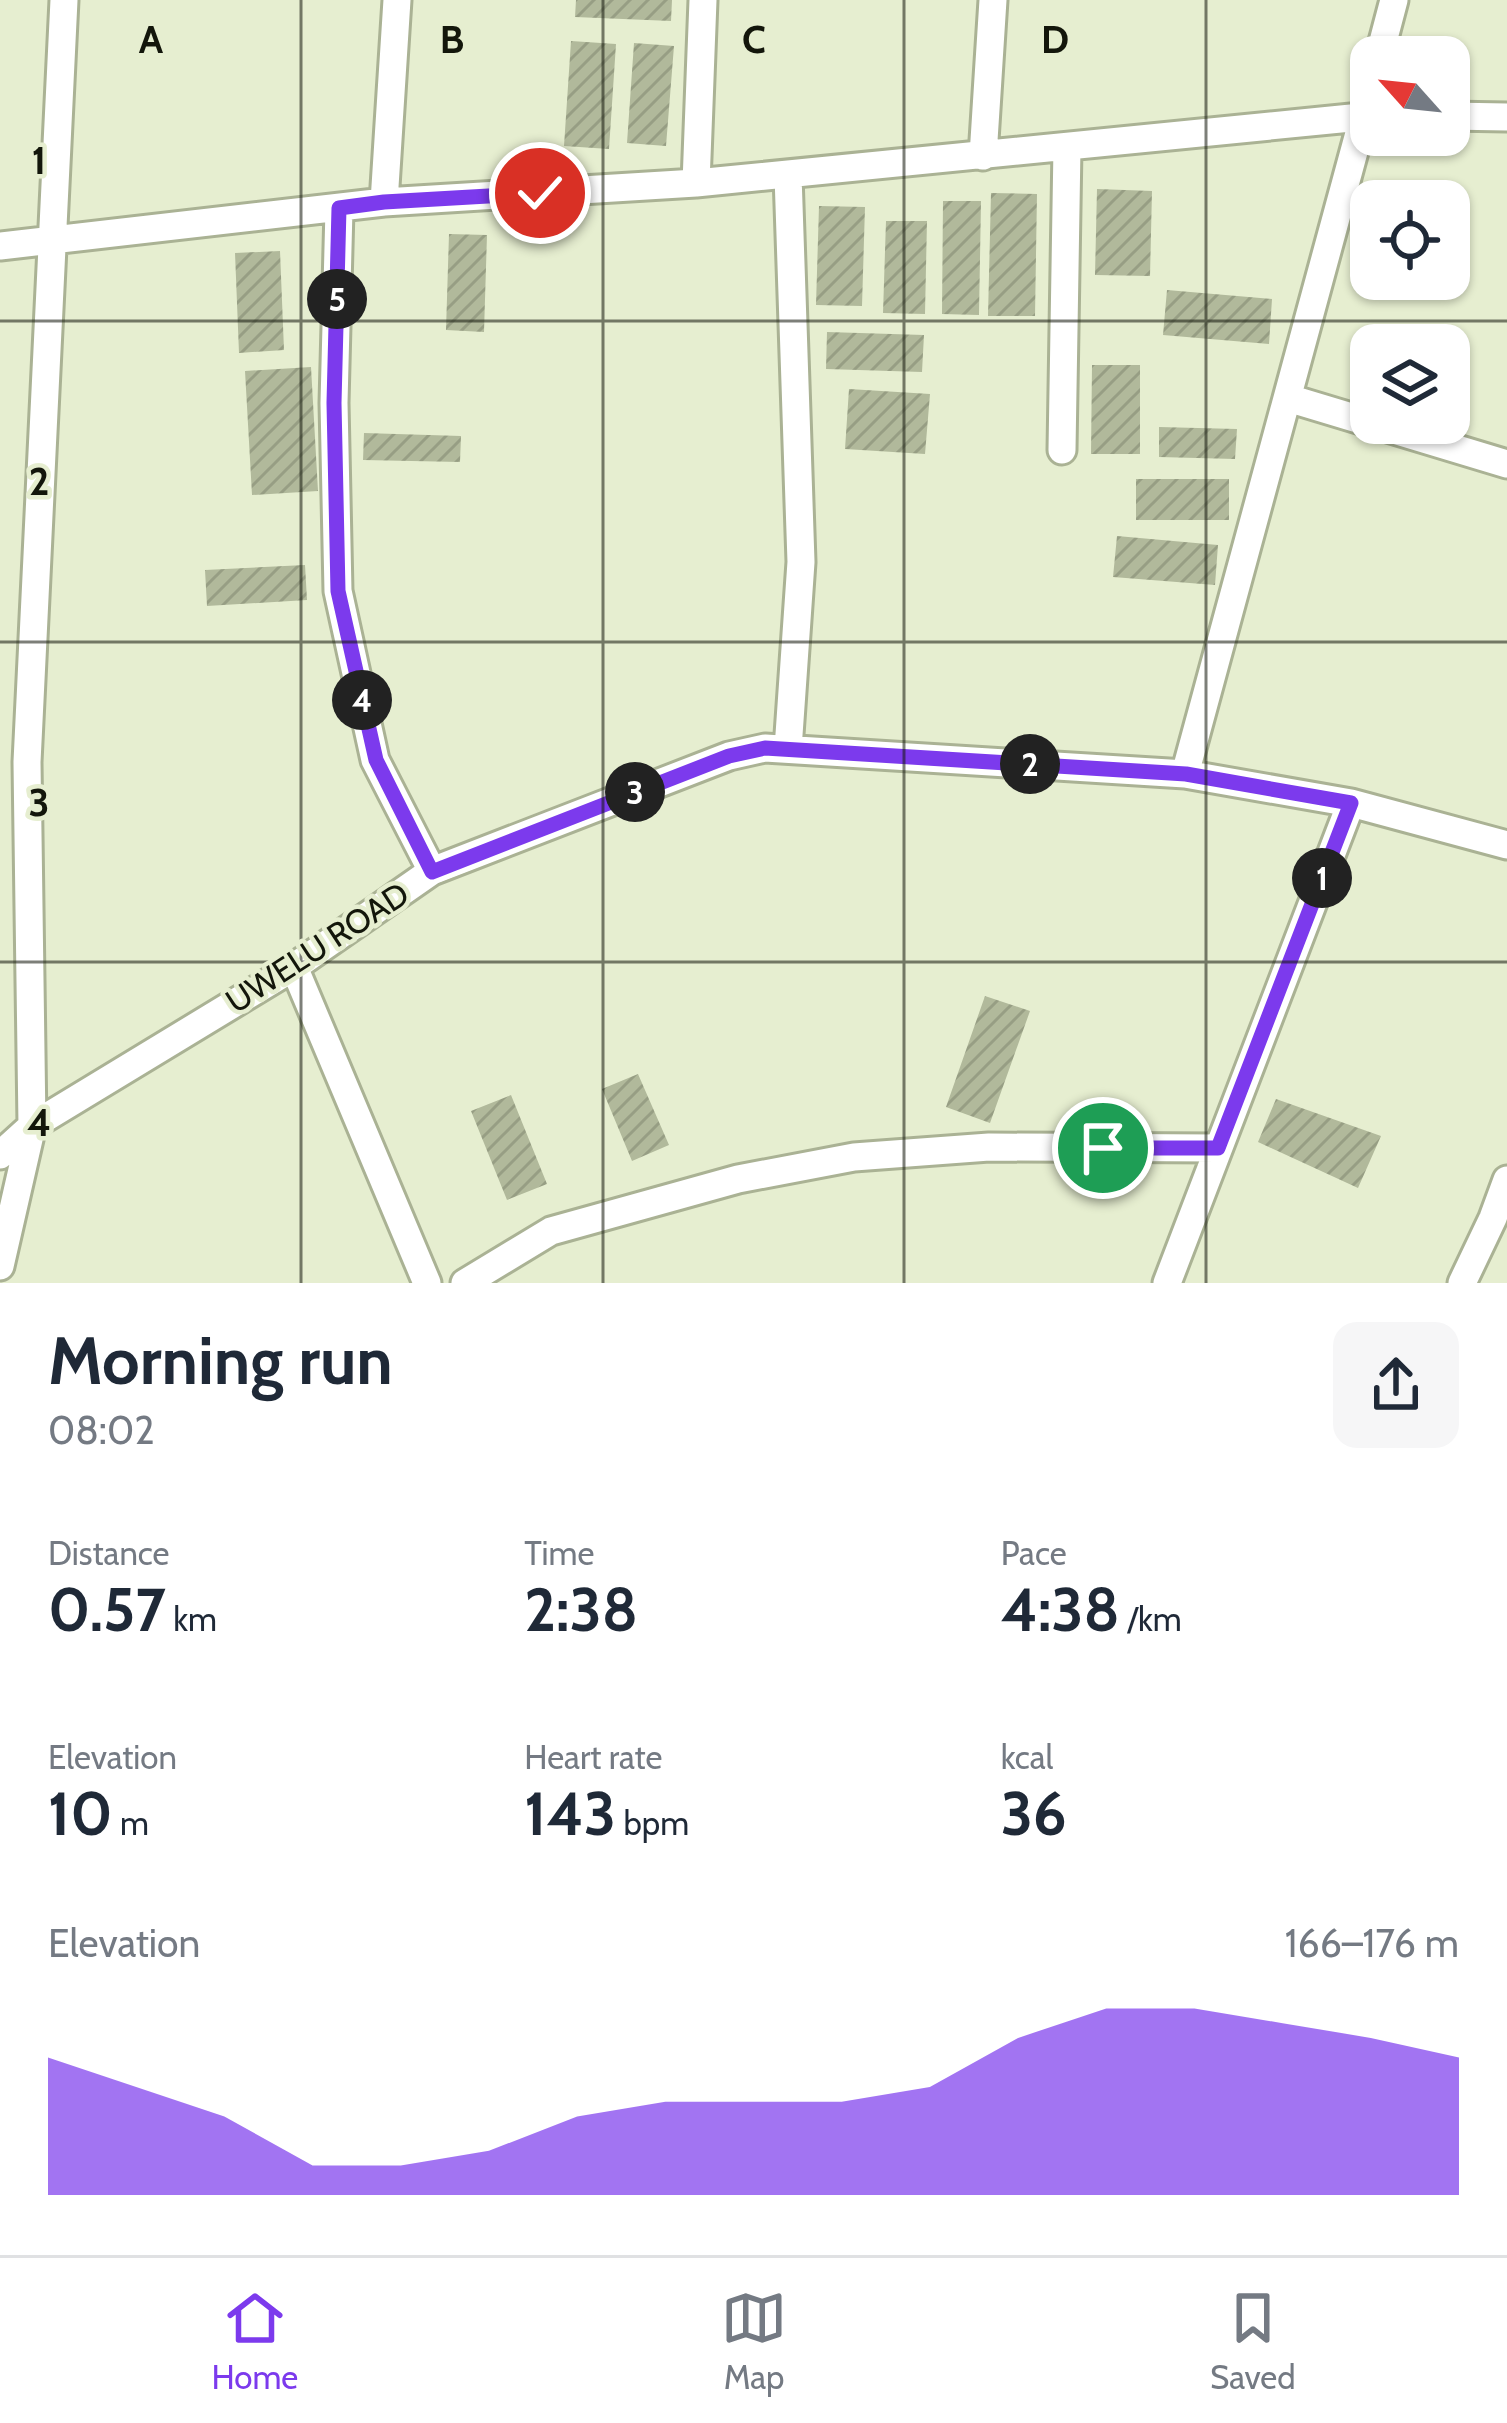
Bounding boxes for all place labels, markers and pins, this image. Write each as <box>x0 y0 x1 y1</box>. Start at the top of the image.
pin <box>489 142 591 244</box>
pin: 5 <box>307 269 367 329</box>
pin: 4 <box>332 670 392 730</box>
pin: 2 <box>1000 734 1060 794</box>
pin: 3 <box>605 762 665 822</box>
pin: 1 <box>1292 848 1352 908</box>
pin <box>1052 1097 1154 1199</box>

